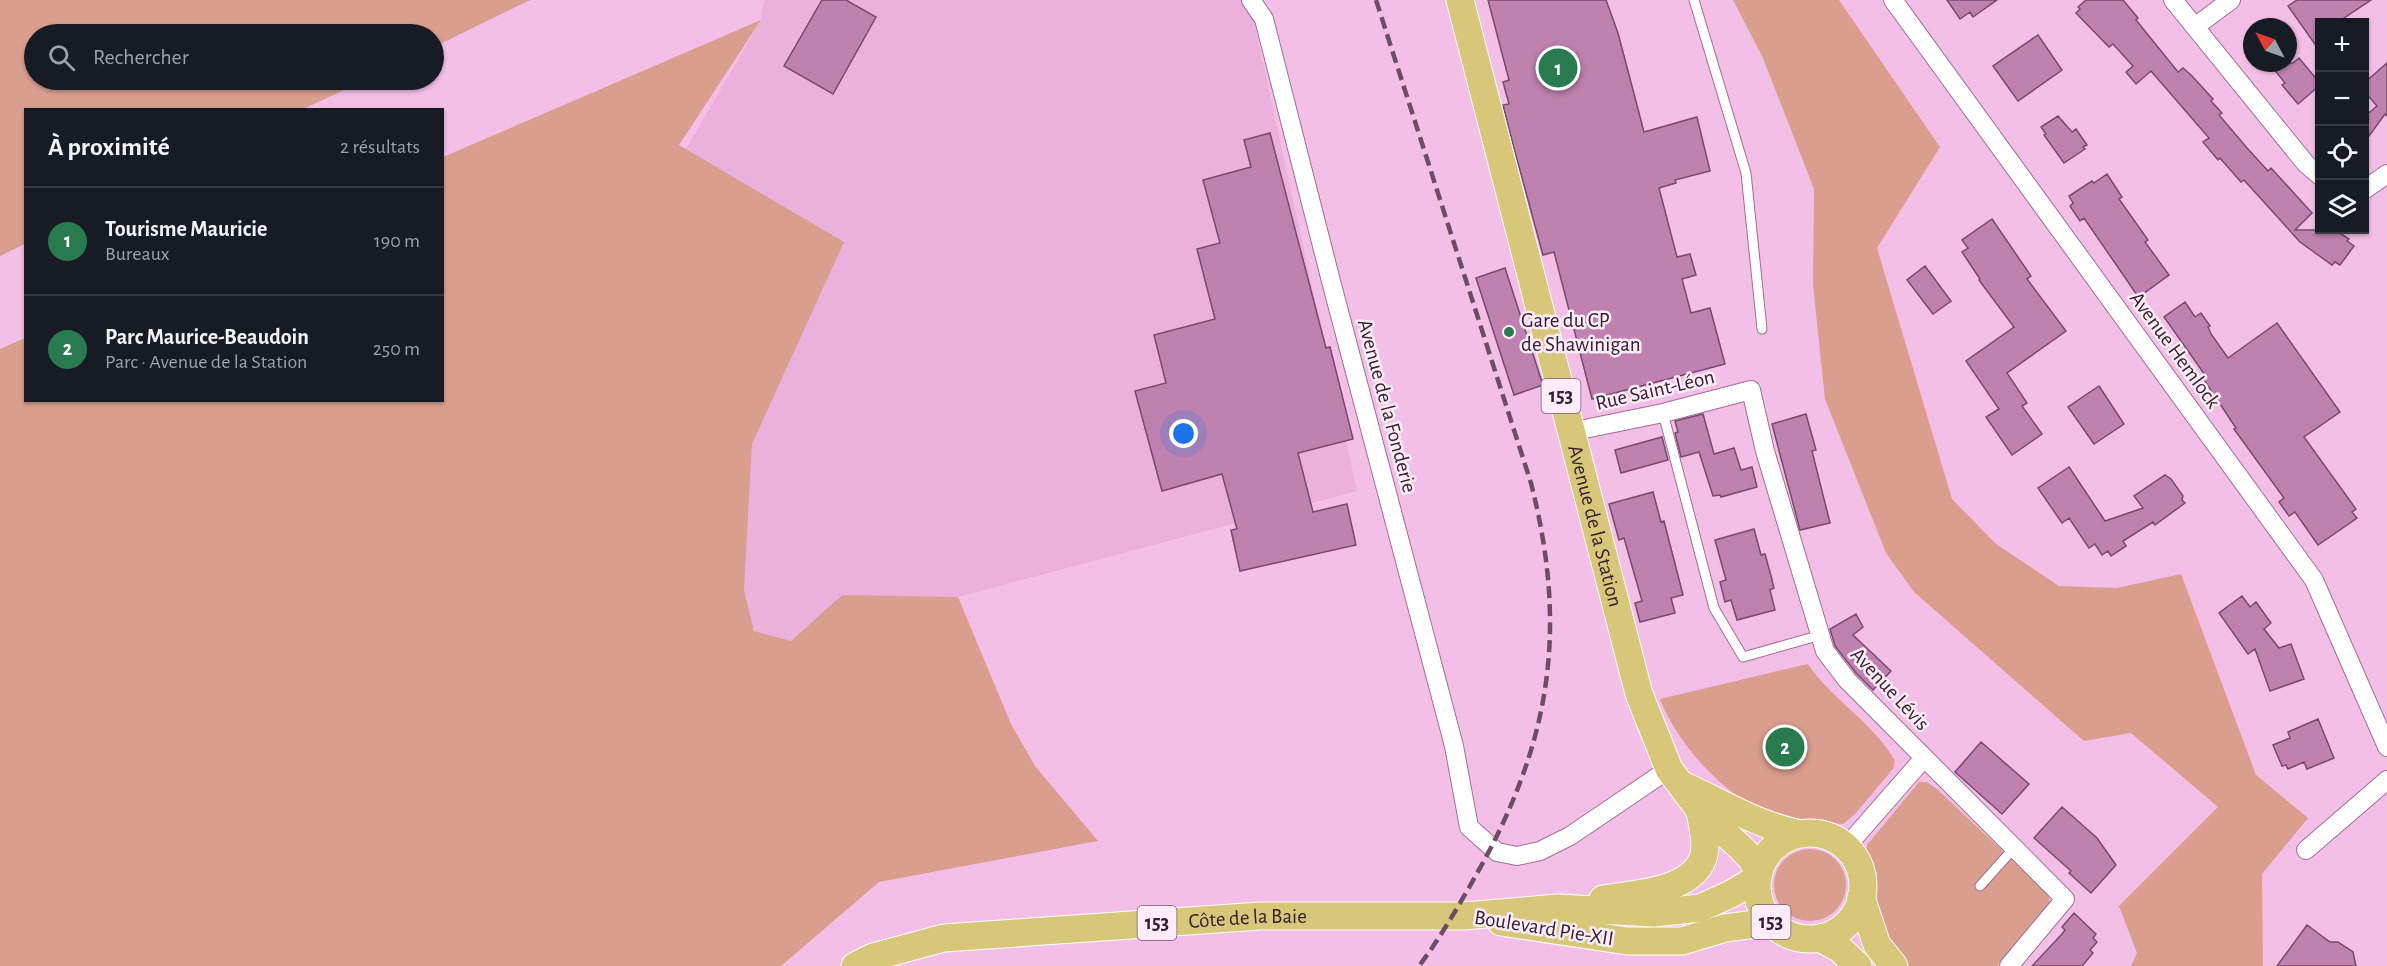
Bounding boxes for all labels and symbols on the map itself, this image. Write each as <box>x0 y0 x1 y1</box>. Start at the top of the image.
north arrow <box>2243 18 2297 72</box>
pin: 1 <box>1538 46 1578 90</box>
street label: Avenue Hemlock <box>2126 288 2224 412</box>
place label: Gare du CP de Shawinigan <box>1521 310 1641 355</box>
street label: Avenue de la Fonderie <box>1354 317 1420 495</box>
marker: Gare du CP de Shawinigan <box>1502 325 1516 339</box>
street label: Rue Saint-Léon <box>1593 366 1717 414</box>
road number: 153 <box>1542 379 1580 413</box>
your location <box>1169 419 1198 448</box>
street label: Avenue de la Station <box>1565 443 1627 609</box>
street label: Avenue Lévis <box>1847 644 1933 734</box>
pin: 2 <box>1766 724 1804 770</box>
road number: 153 <box>1752 905 1790 939</box>
road number: 153 <box>1138 906 1176 940</box>
street label: Côte de la Baie <box>1188 906 1307 931</box>
street label: Boulevard Pie-XII <box>1473 907 1615 949</box>

